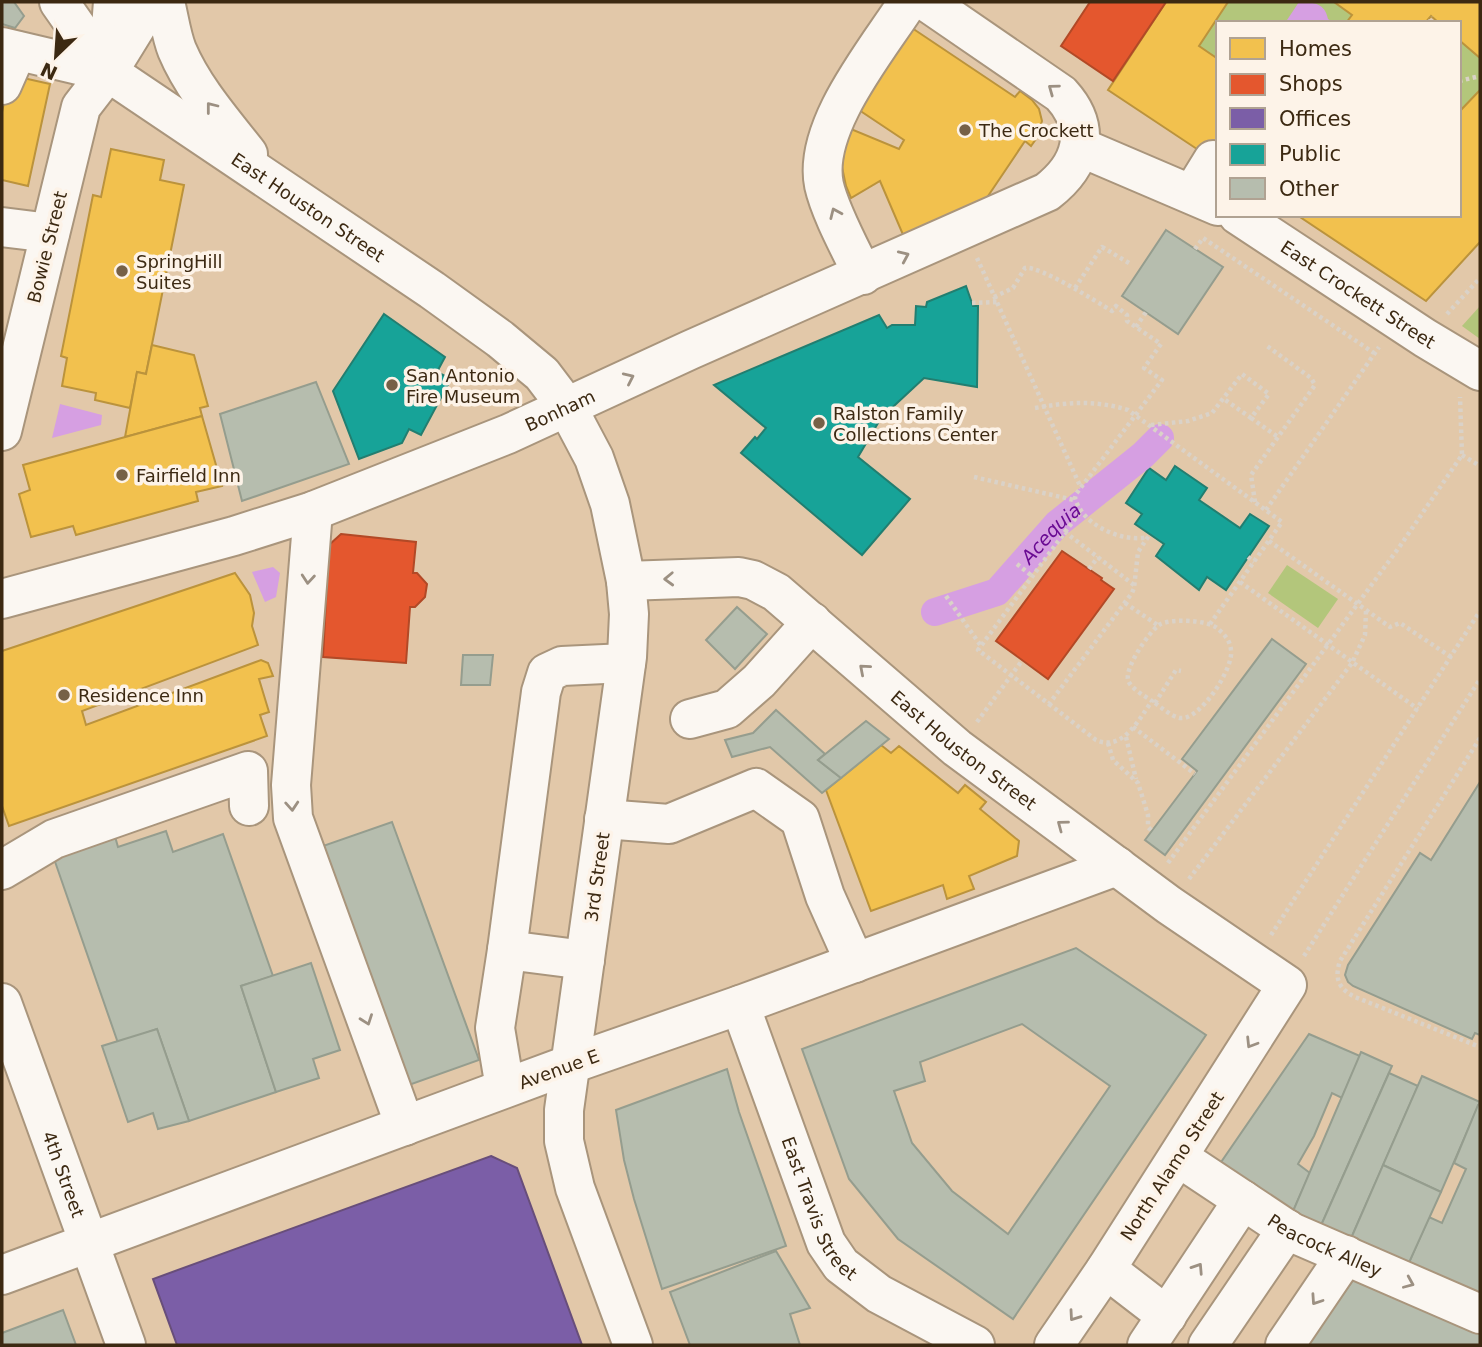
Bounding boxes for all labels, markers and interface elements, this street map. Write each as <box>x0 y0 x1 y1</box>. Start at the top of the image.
north arrow <box>21 21 91 91</box>
legend <box>1216 21 1461 217</box>
text: Homes <box>1279 37 1352 61</box>
text: N <box>37 58 61 85</box>
text: Shops <box>1279 72 1343 96</box>
one-way arrow <box>1048 85 1060 97</box>
one-way arrow <box>207 102 220 115</box>
text: Offices <box>1279 107 1351 131</box>
place label: The Crockett <box>978 120 1094 141</box>
marker: The Crockett <box>957 122 973 138</box>
text: Public <box>1279 142 1341 166</box>
street label: East Houston Street <box>228 148 389 266</box>
text: Other <box>1279 177 1339 201</box>
street label: Bowie Street <box>23 189 71 305</box>
one-way arrow <box>829 208 843 220</box>
street label: East Crockett Street <box>1277 236 1439 352</box>
one-way arrow <box>897 250 909 264</box>
place label: SpringHill Suites <box>136 251 223 293</box>
marker: SpringHill Suites <box>114 263 130 279</box>
place label: San Antonio Fire Museum <box>406 365 520 407</box>
one-way arrow <box>622 372 634 386</box>
marker: San Antonio Fire Museum <box>384 377 400 393</box>
street label: Bonham <box>521 385 598 435</box>
place label: Ralston Family Collections Center <box>833 403 998 445</box>
marker: Ralston Family Collections Center <box>811 415 827 431</box>
place label: Fairfield Inn <box>136 465 241 486</box>
marker: Fairfield Inn <box>114 467 130 483</box>
water label: Acequia <box>1015 498 1085 569</box>
one-way arrow <box>664 572 675 587</box>
one-way arrow <box>301 574 316 585</box>
one-way arrow <box>859 665 872 677</box>
place label: Residence Inn <box>78 685 204 706</box>
street label: East Houston Street <box>887 686 1041 814</box>
marker: Residence Inn <box>56 687 72 703</box>
one-way arrow <box>285 801 300 812</box>
one-way arrow <box>1057 821 1070 834</box>
street label: 3rd Street <box>580 831 614 923</box>
one-way arrow <box>359 1014 373 1026</box>
one-way arrow <box>1246 1036 1259 1049</box>
street label: Avenue E <box>516 1045 602 1093</box>
street label: North Alamo Street <box>1116 1088 1228 1244</box>
street label: 4th Street <box>39 1128 89 1220</box>
street label: East Travis Street <box>778 1134 861 1284</box>
street label: Peacock Alley <box>1264 1209 1385 1281</box>
one-way arrow <box>1190 1263 1202 1276</box>
one-way arrow <box>1402 1275 1415 1289</box>
one-way arrow <box>1311 1292 1324 1305</box>
one-way arrow <box>1070 1308 1082 1321</box>

